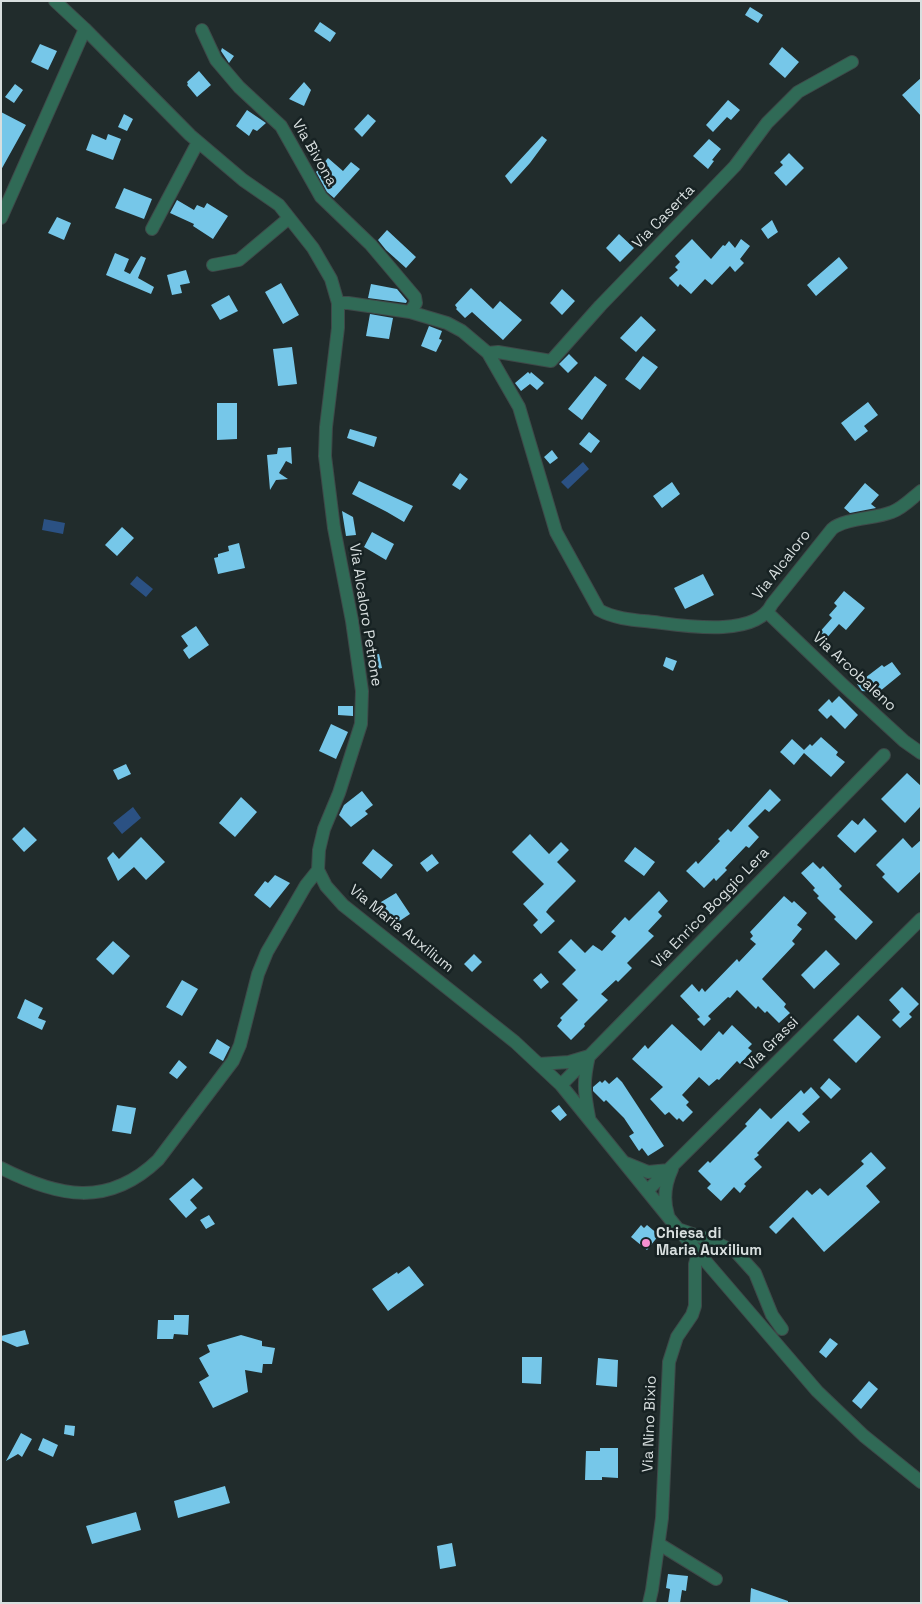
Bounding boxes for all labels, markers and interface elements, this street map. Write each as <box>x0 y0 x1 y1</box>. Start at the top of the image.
street label: Via Bivona <box>288 117 340 189</box>
street label: Via Caserta <box>629 181 699 253</box>
street label: Via Alcaloro <box>749 526 815 604</box>
street label: Via Alcaloro Petrone <box>345 542 385 688</box>
street label: Via Arcobaleno <box>808 629 900 715</box>
street label: Via Enrico Boggio Lera <box>649 844 773 972</box>
street label: Via Maria Auxilium <box>345 881 457 977</box>
street label: Via Grassi <box>741 1013 803 1075</box>
place label: Chiesa di Maria Auxilium <box>656 1225 762 1260</box>
marker: Chiesa di Maria Auxilium <box>640 1237 652 1249</box>
street label: Via Nino Bixio <box>639 1375 661 1473</box>

